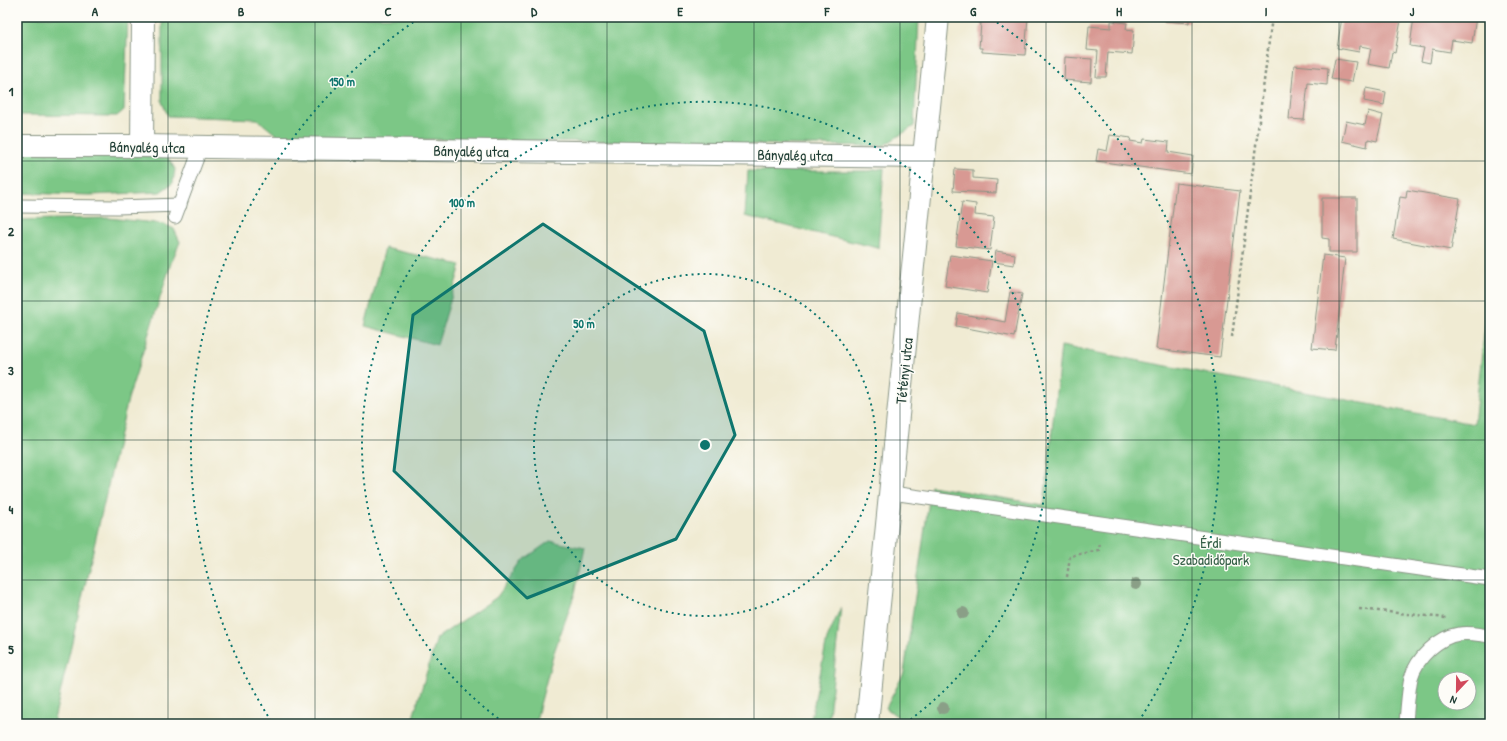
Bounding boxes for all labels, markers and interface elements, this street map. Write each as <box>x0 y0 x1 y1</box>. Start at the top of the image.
text: A <box>92 2 99 20</box>
text: B <box>238 2 245 20</box>
text: C <box>384 2 392 20</box>
text: D <box>531 2 538 20</box>
text: E <box>677 2 683 20</box>
text: F <box>824 2 831 20</box>
text: G <box>970 2 977 20</box>
text: H <box>1116 2 1122 20</box>
text: I <box>1264 2 1268 20</box>
text: J <box>1410 2 1415 20</box>
text: 150 m <box>329 73 355 90</box>
text: 1 <box>9 82 14 100</box>
street label: Bányalég utca <box>109 136 185 158</box>
street label: Bányalég utca <box>433 140 509 162</box>
street label: Bányalég utca <box>757 144 833 166</box>
text: 100 m <box>449 194 475 211</box>
text: 2 <box>8 222 15 240</box>
text: 50 m <box>573 315 595 332</box>
street label: Tétényi utca <box>890 337 918 405</box>
text: 3 <box>8 361 14 379</box>
centre of rings <box>698 438 712 452</box>
text: 4 <box>9 500 14 518</box>
park label: Érdi Szabadidőpark <box>1173 532 1249 570</box>
text: 5 <box>8 640 14 658</box>
north arrow <box>1437 671 1477 711</box>
text: N <box>1448 693 1459 708</box>

